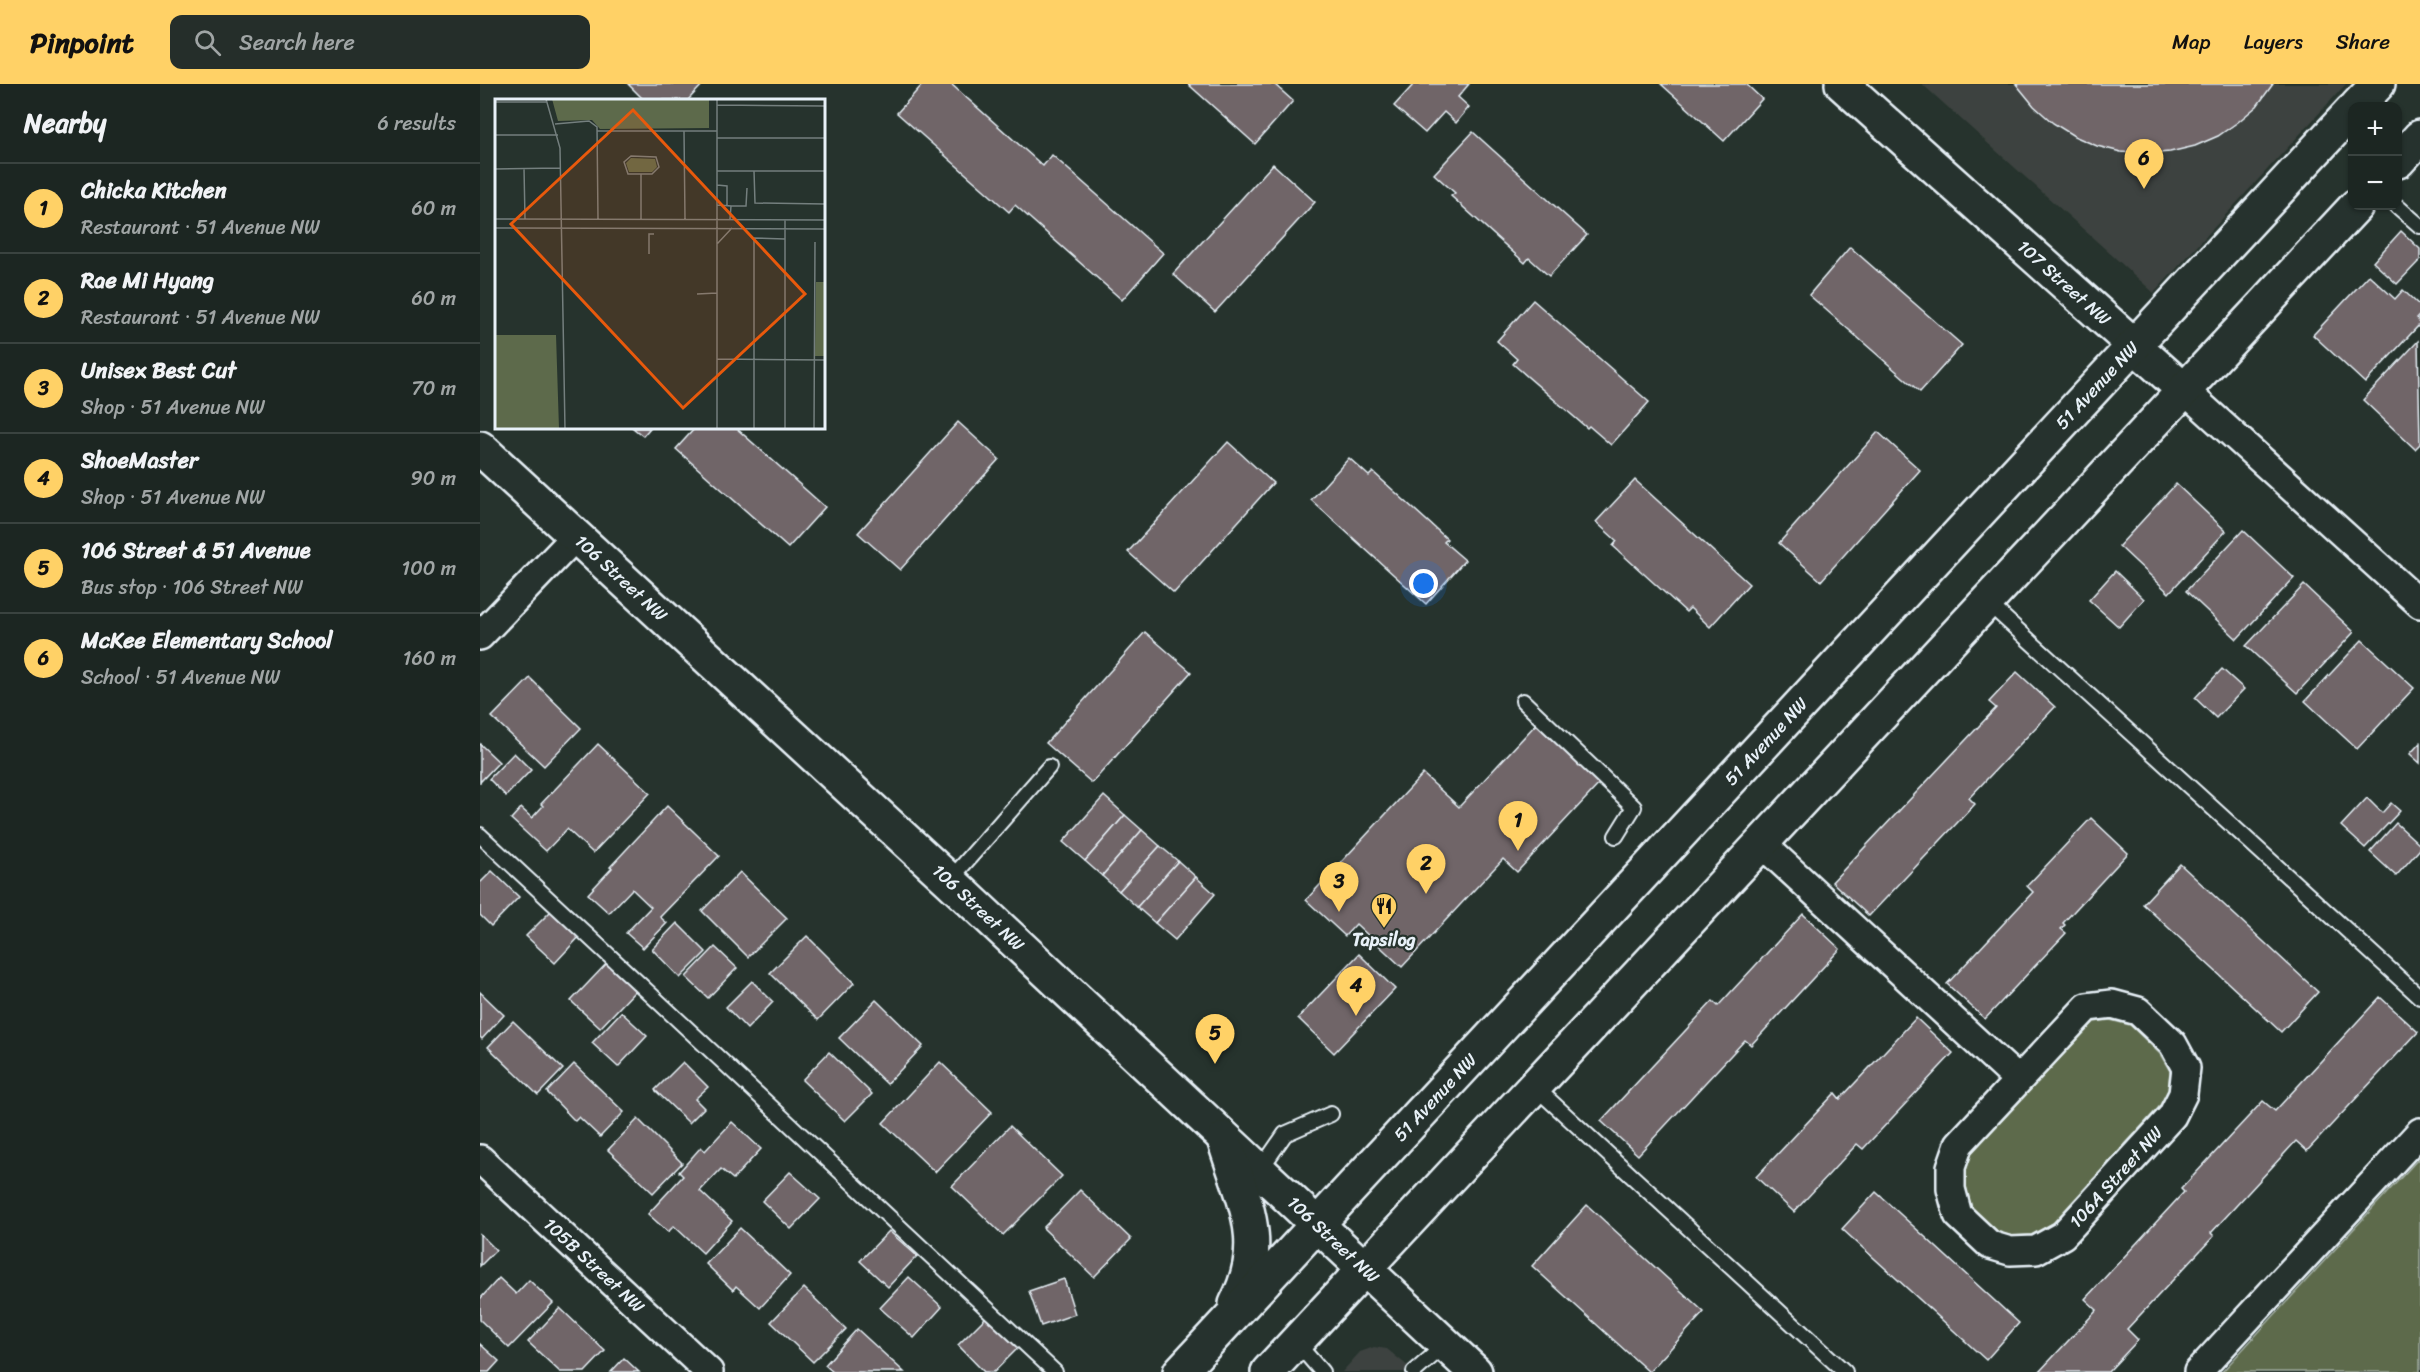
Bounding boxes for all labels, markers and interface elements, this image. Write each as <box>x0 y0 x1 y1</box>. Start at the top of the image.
search box <box>170 15 590 69</box>
text: Pinpoint <box>30 18 134 67</box>
text: Search here <box>239 23 355 62</box>
text: Map <box>2172 23 2211 61</box>
text: Layers <box>2244 23 2303 61</box>
text: Share <box>2336 23 2390 61</box>
icon: search <box>191 26 224 59</box>
inset map <box>495 99 825 429</box>
text: Nearby <box>24 100 106 146</box>
map controls <box>2348 102 2402 210</box>
button: + <box>2348 102 2402 156</box>
text: 6 results <box>377 106 456 141</box>
pin: 6 <box>2124 140 2164 189</box>
button: − <box>2348 156 2402 210</box>
text: Chicka Kitchen <box>81 171 227 210</box>
text: 1 <box>39 191 48 226</box>
text: 60 m <box>411 191 456 226</box>
text: Restaurant · 51 Avenue NW <box>81 210 320 245</box>
street label: 107 Street NW <box>2010 232 2119 334</box>
text: Rae Mi Hyang <box>81 261 214 300</box>
text: 2 <box>38 281 49 316</box>
text: 60 m <box>411 281 456 316</box>
text: Restaurant · 51 Avenue NW <box>81 300 320 335</box>
street label: 51 Avenue NW <box>2047 333 2148 437</box>
text: Unisex Best Cut <box>81 351 236 390</box>
text: 3 <box>38 371 49 406</box>
text: 70 m <box>411 371 456 406</box>
text: Shop · 51 Avenue NW <box>81 390 265 425</box>
text: ShoeMaster <box>81 441 198 480</box>
text: 4 <box>37 461 50 496</box>
text: 90 m <box>411 461 456 496</box>
text: Shop · 51 Avenue NW <box>81 480 265 515</box>
street label: 106 Street NW <box>567 526 676 630</box>
text: 106 Street & 51 Avenue <box>81 531 311 570</box>
text: 5 <box>37 551 50 586</box>
text: 100 m <box>402 551 456 586</box>
your location <box>1409 569 1438 598</box>
text: Bus stop · 106 Street NW <box>81 570 303 605</box>
text: McKee Elementary School <box>81 621 333 660</box>
text: 6 <box>38 641 49 676</box>
text: 160 m <box>403 641 456 676</box>
text: School · 51 Avenue NW <box>81 660 280 695</box>
street label: 51 Avenue NW <box>1716 689 1817 793</box>
pin: 1 <box>1498 802 1538 851</box>
pin: 2 <box>1406 844 1446 894</box>
street label: 106 Street NW <box>925 856 1033 960</box>
pin: 3 <box>1320 862 1358 912</box>
restaurant icon: Tapsilog <box>1369 891 1399 929</box>
place label: Tapsilog <box>1352 924 1416 956</box>
pin: 4 <box>1336 966 1376 1016</box>
pin: 5 <box>1196 1014 1234 1064</box>
street label: 51 Avenue NW <box>1385 1045 1486 1149</box>
street label: 106A Street NW <box>2061 1118 2172 1236</box>
street label: 106 Street NW <box>1279 1188 1388 1292</box>
street label: 105B Street NW <box>536 1209 653 1322</box>

